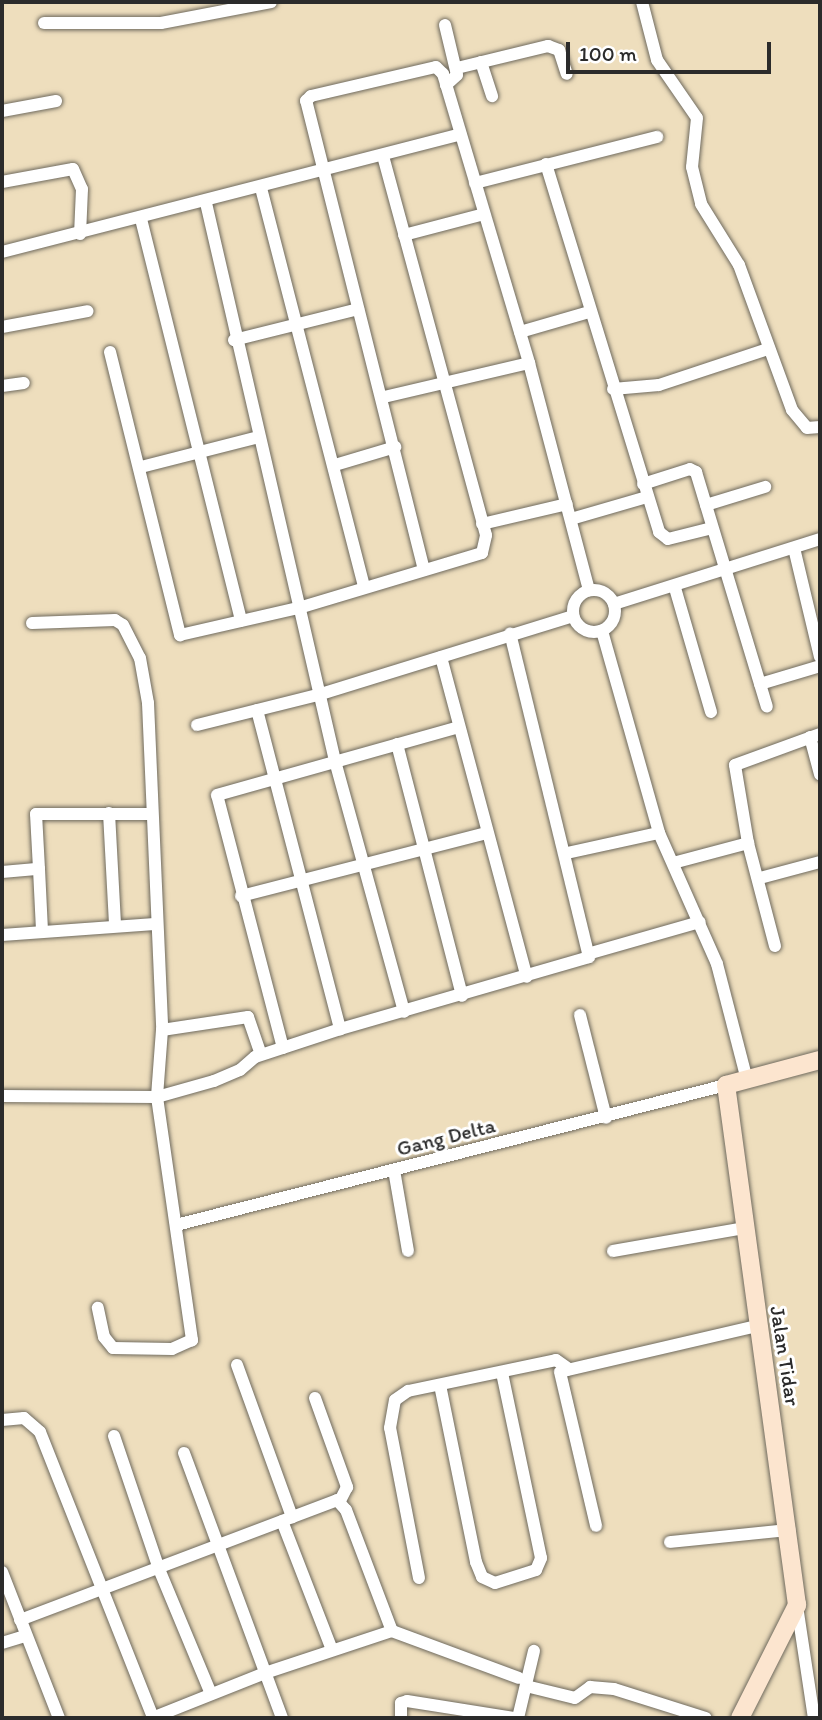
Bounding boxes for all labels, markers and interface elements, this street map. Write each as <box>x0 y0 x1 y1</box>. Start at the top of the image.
scale bar <box>570 28 775 72</box>
text: 100 m <box>579 41 637 66</box>
street label: Gang Delta <box>394 1113 498 1161</box>
street label: Jalan Tidar <box>765 1305 805 1407</box>

